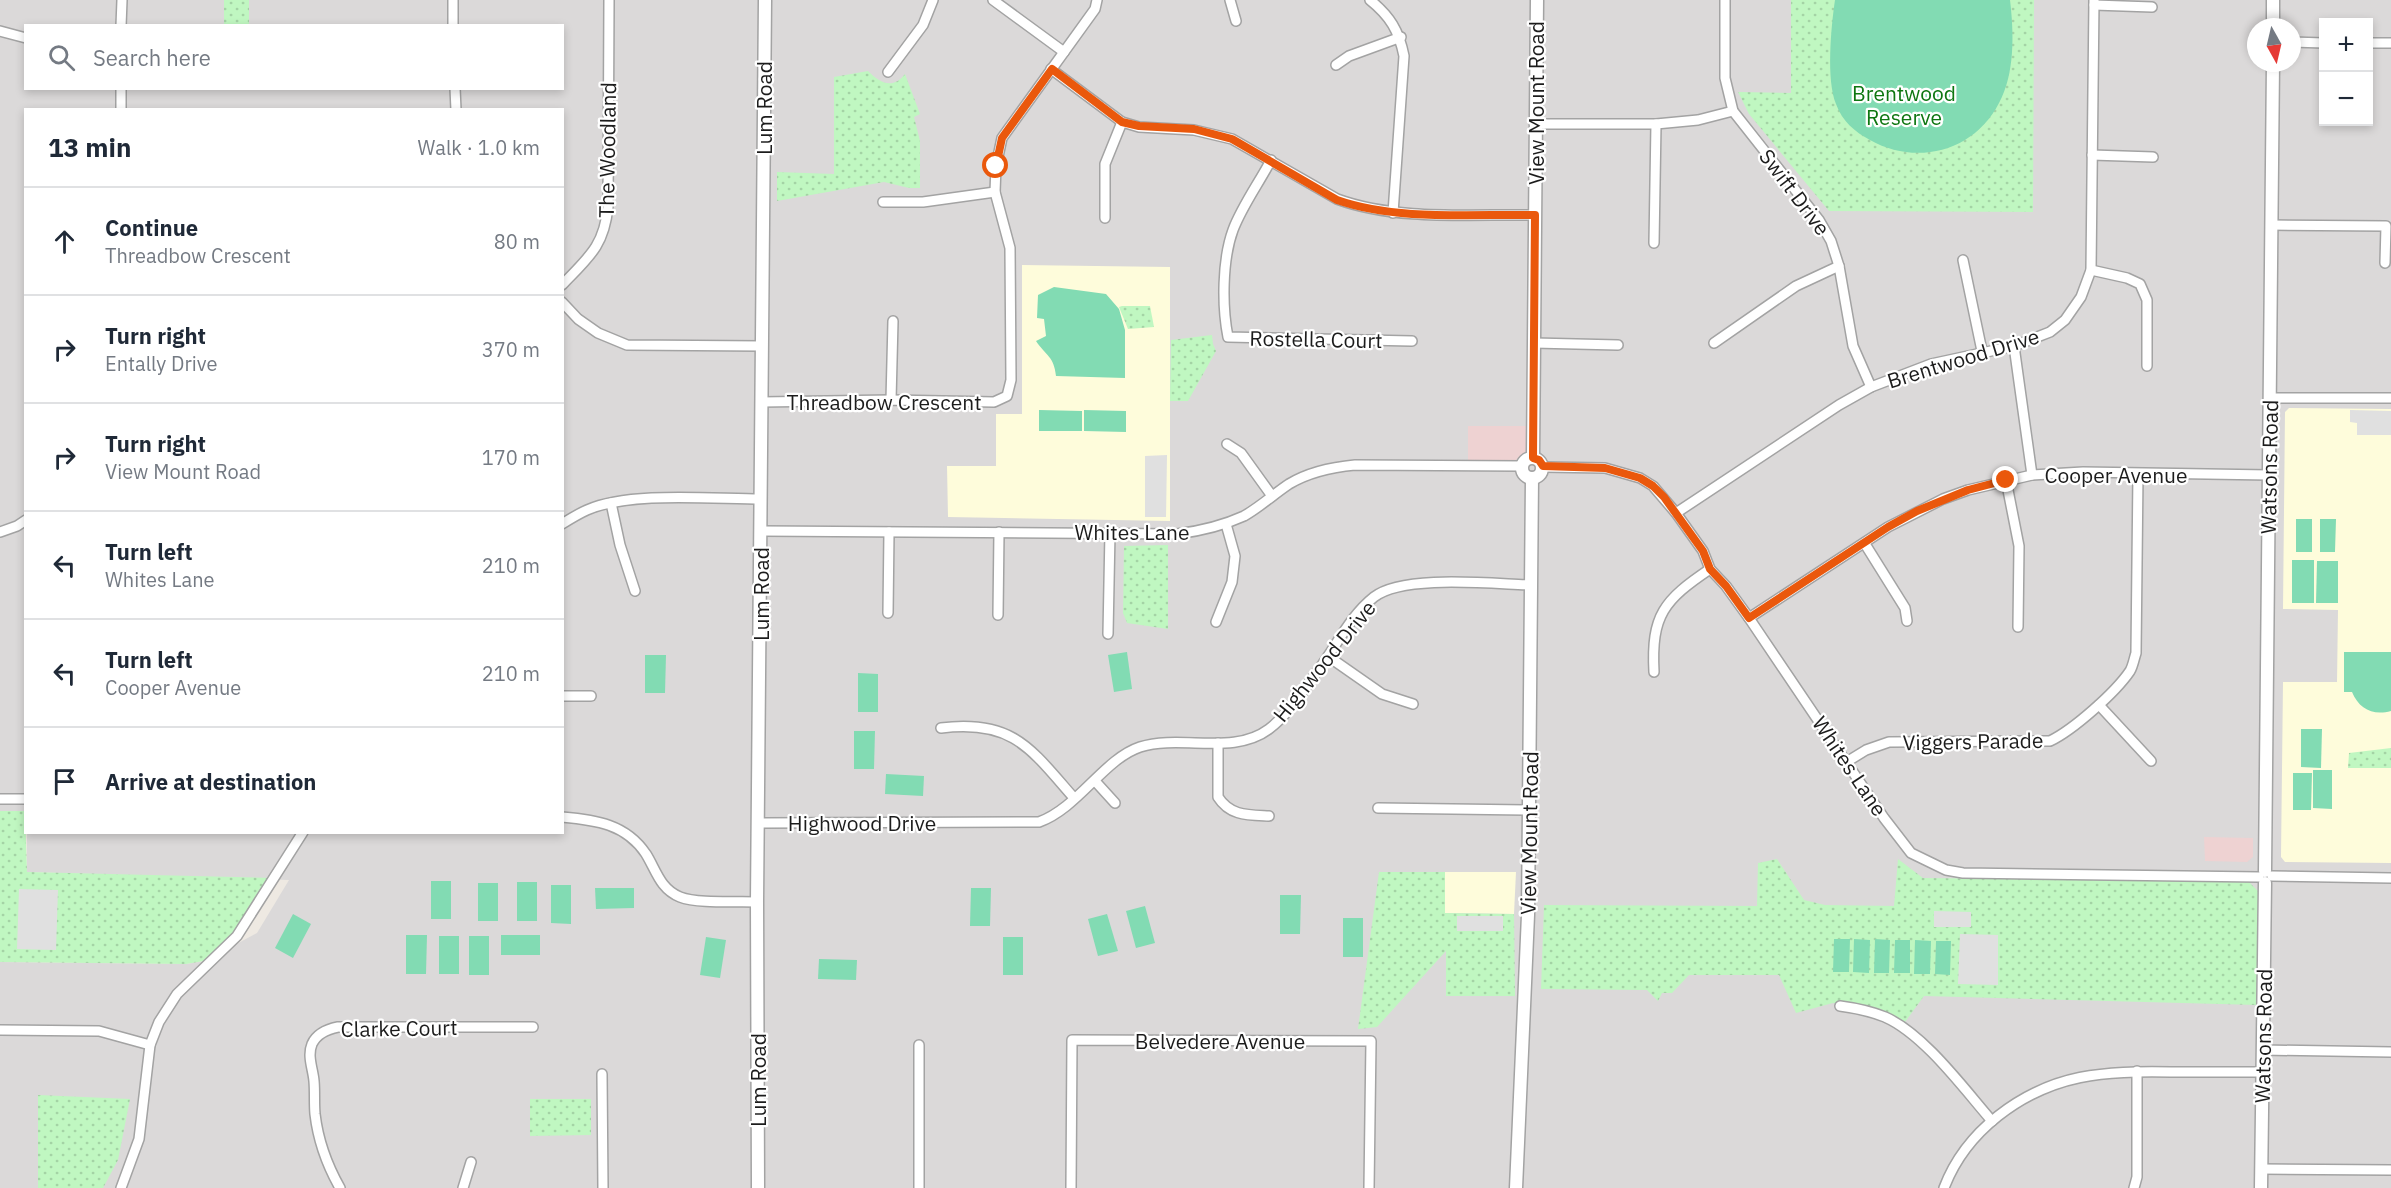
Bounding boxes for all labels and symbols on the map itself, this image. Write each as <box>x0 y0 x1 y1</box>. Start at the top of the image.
north arrow <box>2247 18 2301 72</box>
street label: View Mount Road <box>1522 21 1550 185</box>
street label: Lum Road <box>750 61 778 155</box>
park label: Brentwood Reserve <box>1852 79 1956 131</box>
street label: The Woodland <box>592 82 622 218</box>
street label: Swift Drive <box>1753 143 1837 241</box>
route start <box>982 152 1008 178</box>
street label: Brentwood Drive <box>1884 322 2042 394</box>
street label: Rostella Court <box>1249 324 1383 354</box>
street label: Threadbow Crescent <box>786 388 982 416</box>
street label: Watsons Road <box>2254 400 2284 534</box>
street label: Cooper Avenue <box>2044 461 2188 489</box>
route end <box>1992 466 2018 492</box>
street label: Whites Lane <box>1074 518 1190 546</box>
street label: Lum Road <box>747 547 775 641</box>
street label: Highwood Drive <box>1266 595 1382 727</box>
street label: Whites Lane <box>1806 710 1894 822</box>
street label: Viggers Parade <box>1902 726 2044 756</box>
street label: View Mount Road <box>1514 751 1544 915</box>
street label: Highwood Drive <box>788 809 936 837</box>
street label: Watsons Road <box>2248 969 2278 1103</box>
street label: Clarke Court <box>340 1013 458 1043</box>
street label: Belvedere Avenue <box>1135 1027 1305 1055</box>
street label: Lum Road <box>744 1033 772 1127</box>

